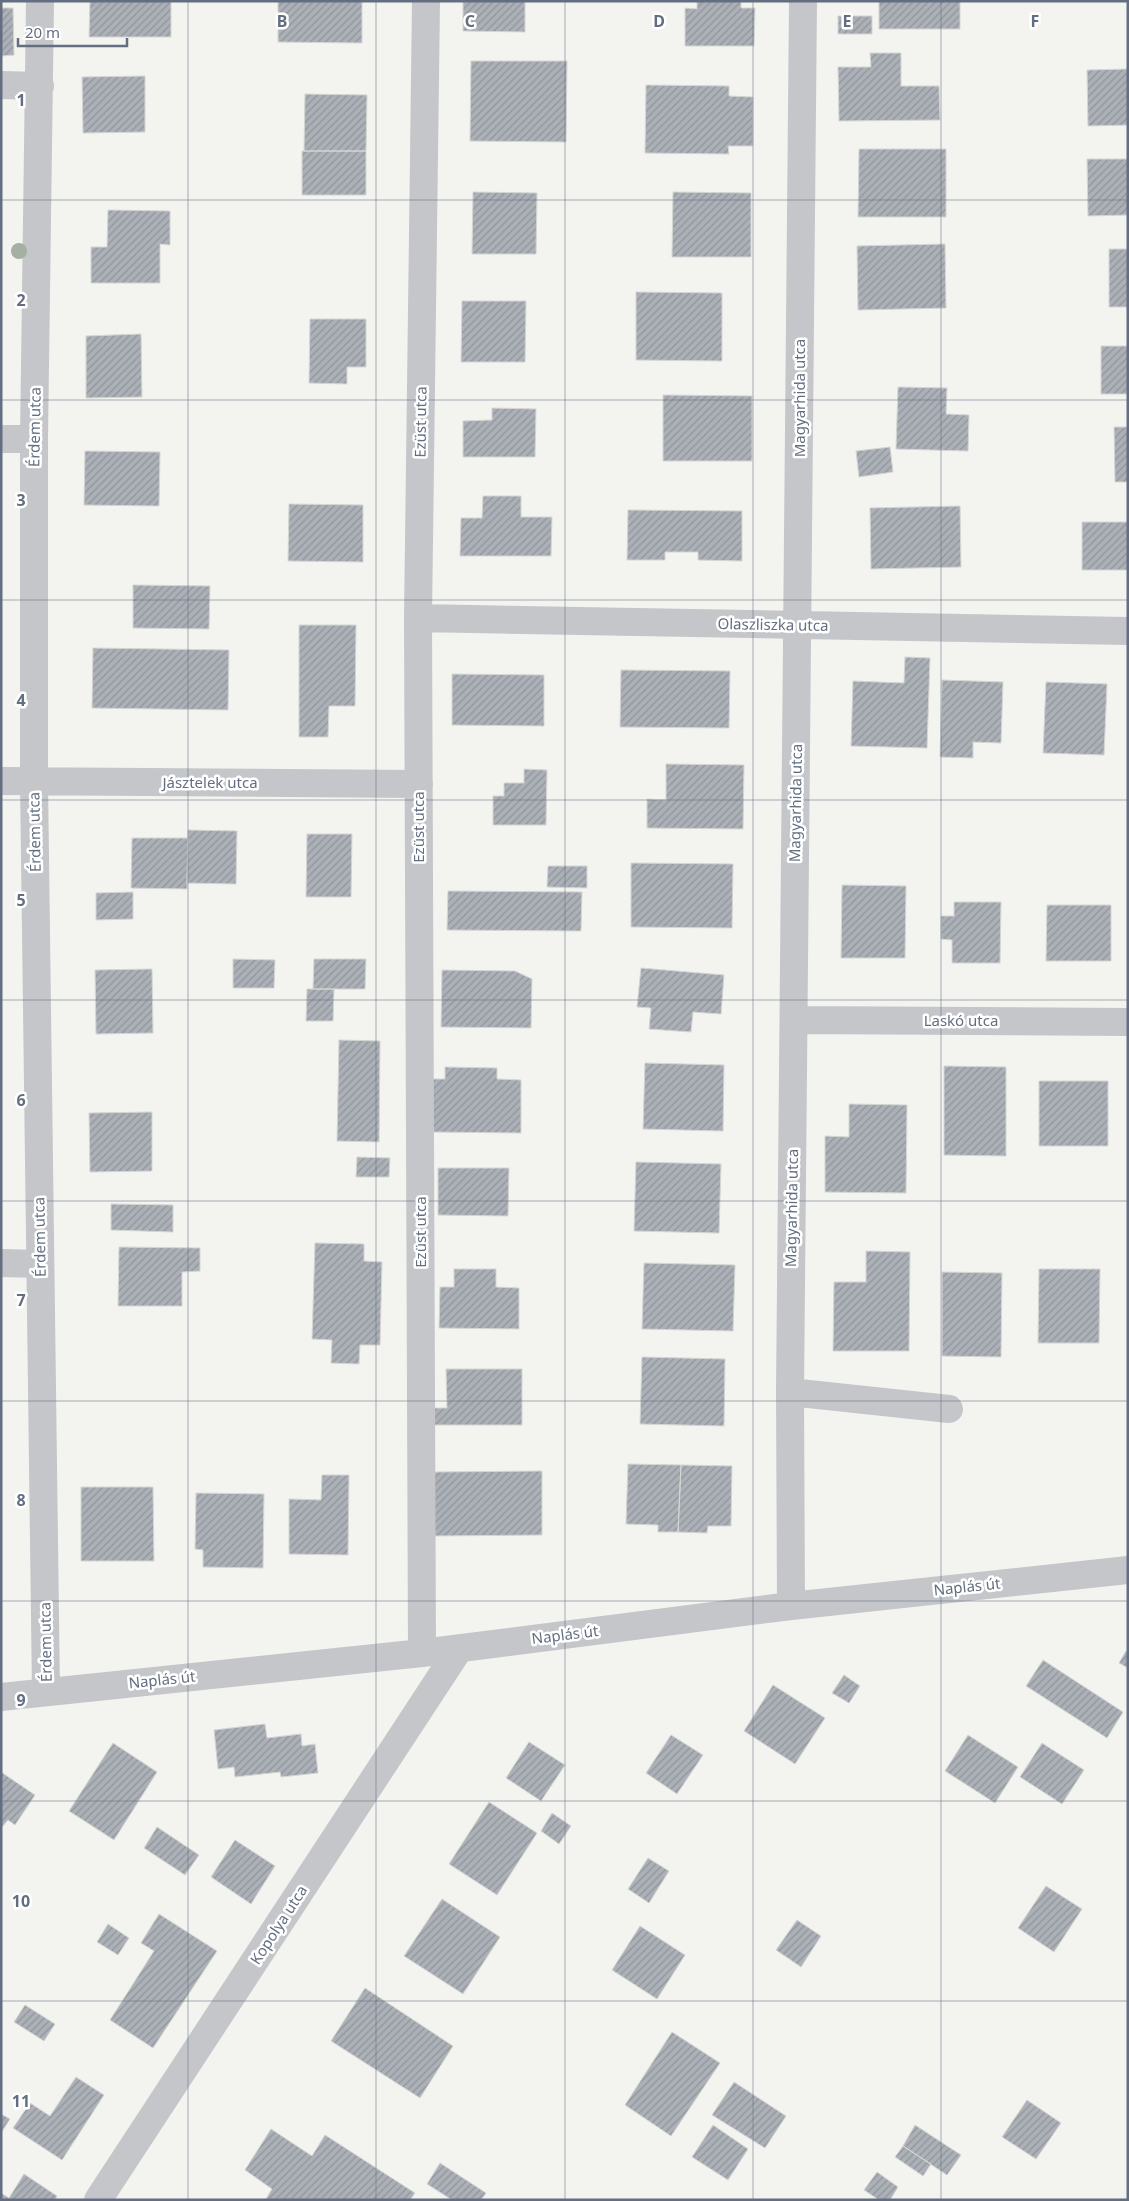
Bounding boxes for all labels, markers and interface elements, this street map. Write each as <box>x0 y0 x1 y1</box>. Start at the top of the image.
text: B <box>277 10 287 32</box>
text: C <box>465 10 475 32</box>
text: D <box>653 10 665 32</box>
text: E <box>843 10 852 32</box>
text: F <box>1031 10 1039 32</box>
scale bar <box>18 15 126 47</box>
text: 20 m <box>25 22 60 42</box>
text: 1 <box>16 89 26 111</box>
text: 2 <box>16 289 26 311</box>
street label: Magyarhida utca <box>789 339 809 457</box>
street label: Ezüst utca <box>409 386 431 458</box>
street label: Érdem utca <box>23 387 45 467</box>
text: 3 <box>16 489 26 511</box>
street label: Olaszliszka utca <box>717 613 829 635</box>
text: 4 <box>16 689 26 711</box>
street label: Magyarhida utca <box>784 744 806 862</box>
street label: Jásztelek utca <box>160 772 258 792</box>
street label: Ezüst utca <box>408 791 428 863</box>
street label: Érdem utca <box>23 792 45 872</box>
text: 5 <box>16 889 26 911</box>
street label: Laskó utca <box>924 1010 998 1030</box>
text: 6 <box>16 1089 26 1111</box>
street label: Magyarhida utca <box>780 1149 802 1267</box>
street label: Ezüst utca <box>410 1196 430 1268</box>
street label: Érdem utca <box>28 1197 50 1277</box>
text: 7 <box>16 1289 26 1311</box>
text: 8 <box>16 1489 26 1511</box>
street label: Naplás út <box>932 1572 1002 1599</box>
street label: Érdem utca <box>34 1602 56 1682</box>
street label: Naplás út <box>530 1620 600 1648</box>
street label: Naplás út <box>127 1665 197 1692</box>
text: 9 <box>16 1689 26 1711</box>
street label: Kopolya utca <box>245 1881 311 1968</box>
text: 10 <box>12 1890 30 1912</box>
text: 11 <box>12 2090 30 2112</box>

